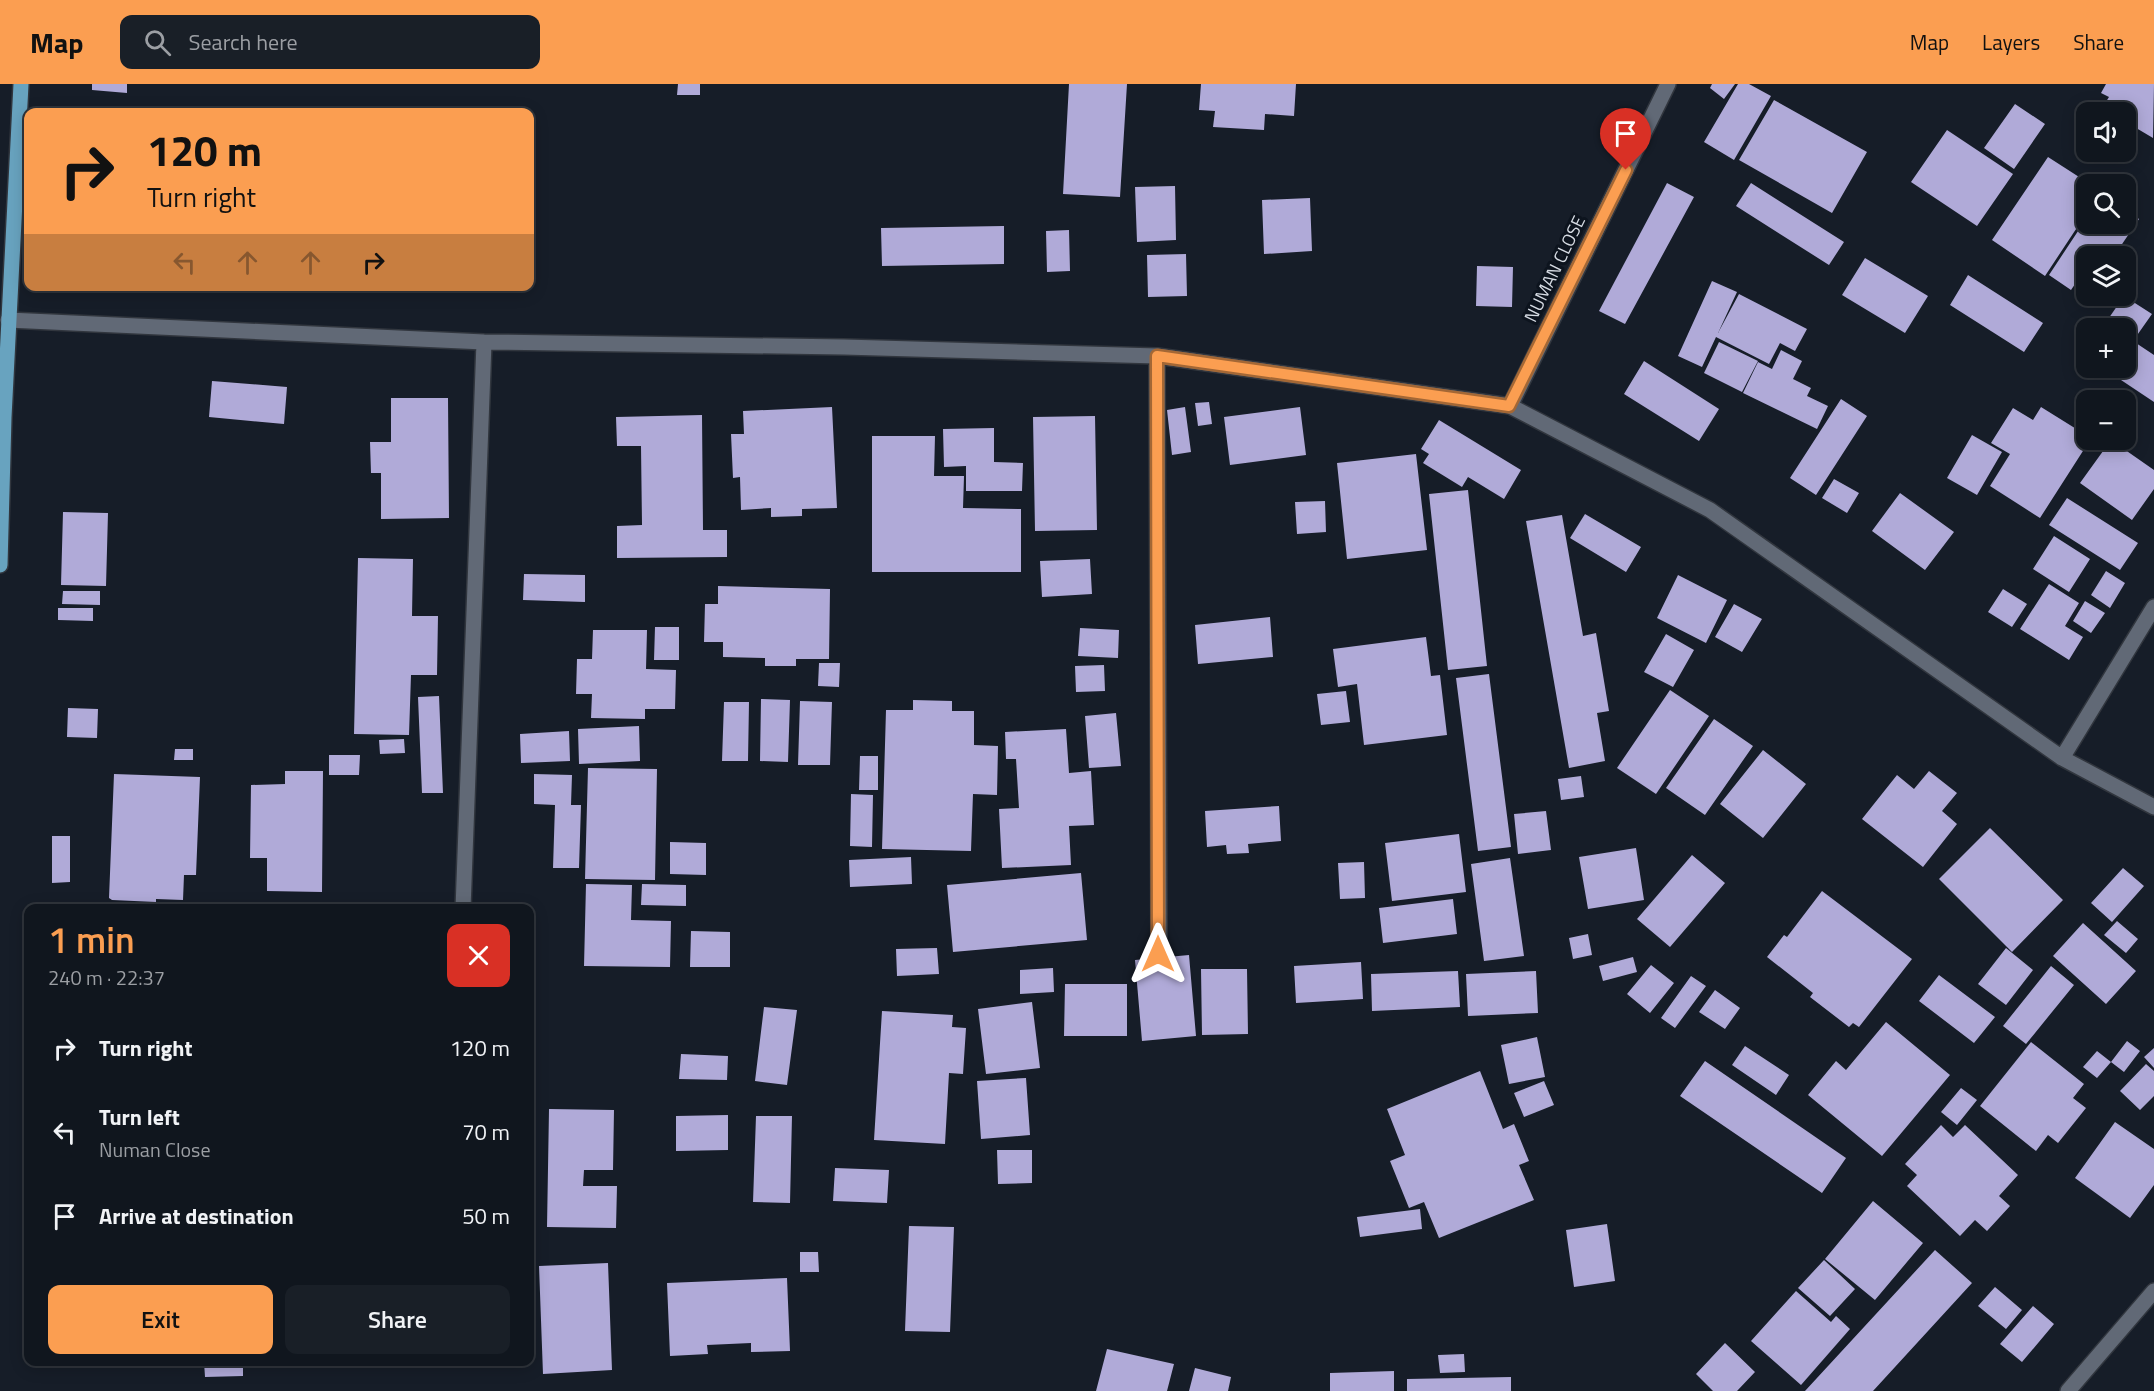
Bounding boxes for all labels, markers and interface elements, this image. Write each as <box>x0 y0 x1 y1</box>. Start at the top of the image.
search box <box>120 15 540 69</box>
text: Map <box>30 21 84 64</box>
text: Search here <box>189 25 298 59</box>
icon: search <box>141 26 174 59</box>
text: Map <box>1910 26 1949 58</box>
text: Layers <box>1982 26 2040 58</box>
text: Share <box>2073 26 2124 58</box>
map controls <box>2076 102 2136 450</box>
button: sound <box>2076 102 2136 162</box>
pin <box>1600 108 1651 170</box>
icon: arrive <box>1609 117 1642 150</box>
text: 120 m <box>147 118 262 182</box>
icon: right <box>48 132 126 210</box>
button: search <box>2076 174 2136 234</box>
text: Turn right <box>147 176 256 217</box>
street label: NUMAN CLOSE <box>1517 211 1592 327</box>
icon: left <box>168 246 201 279</box>
icon: ahead <box>231 246 264 279</box>
icon: ahead <box>294 246 327 279</box>
icon: right <box>357 246 390 279</box>
button: layers <box>2076 246 2136 306</box>
button: + <box>2076 318 2136 378</box>
button: − <box>2076 390 2136 450</box>
text: 1 min <box>48 912 135 967</box>
position arrow <box>1126 922 1190 986</box>
button: close <box>447 924 510 987</box>
text: 240 m · 22:37 <box>48 962 165 993</box>
text: Turn right <box>99 1031 193 1065</box>
text: 120 m <box>450 1031 510 1065</box>
icon: right <box>48 1032 81 1065</box>
text: Turn left <box>99 1100 180 1134</box>
text: 70 m <box>462 1115 510 1149</box>
icon: left <box>48 1116 81 1149</box>
text: Numan Close <box>99 1134 210 1165</box>
text: Arrive at destination <box>99 1199 294 1233</box>
text: 50 m <box>462 1199 510 1233</box>
icon: arrive <box>48 1200 81 1233</box>
button: Exit <box>48 1285 273 1354</box>
button: Share <box>285 1285 510 1354</box>

